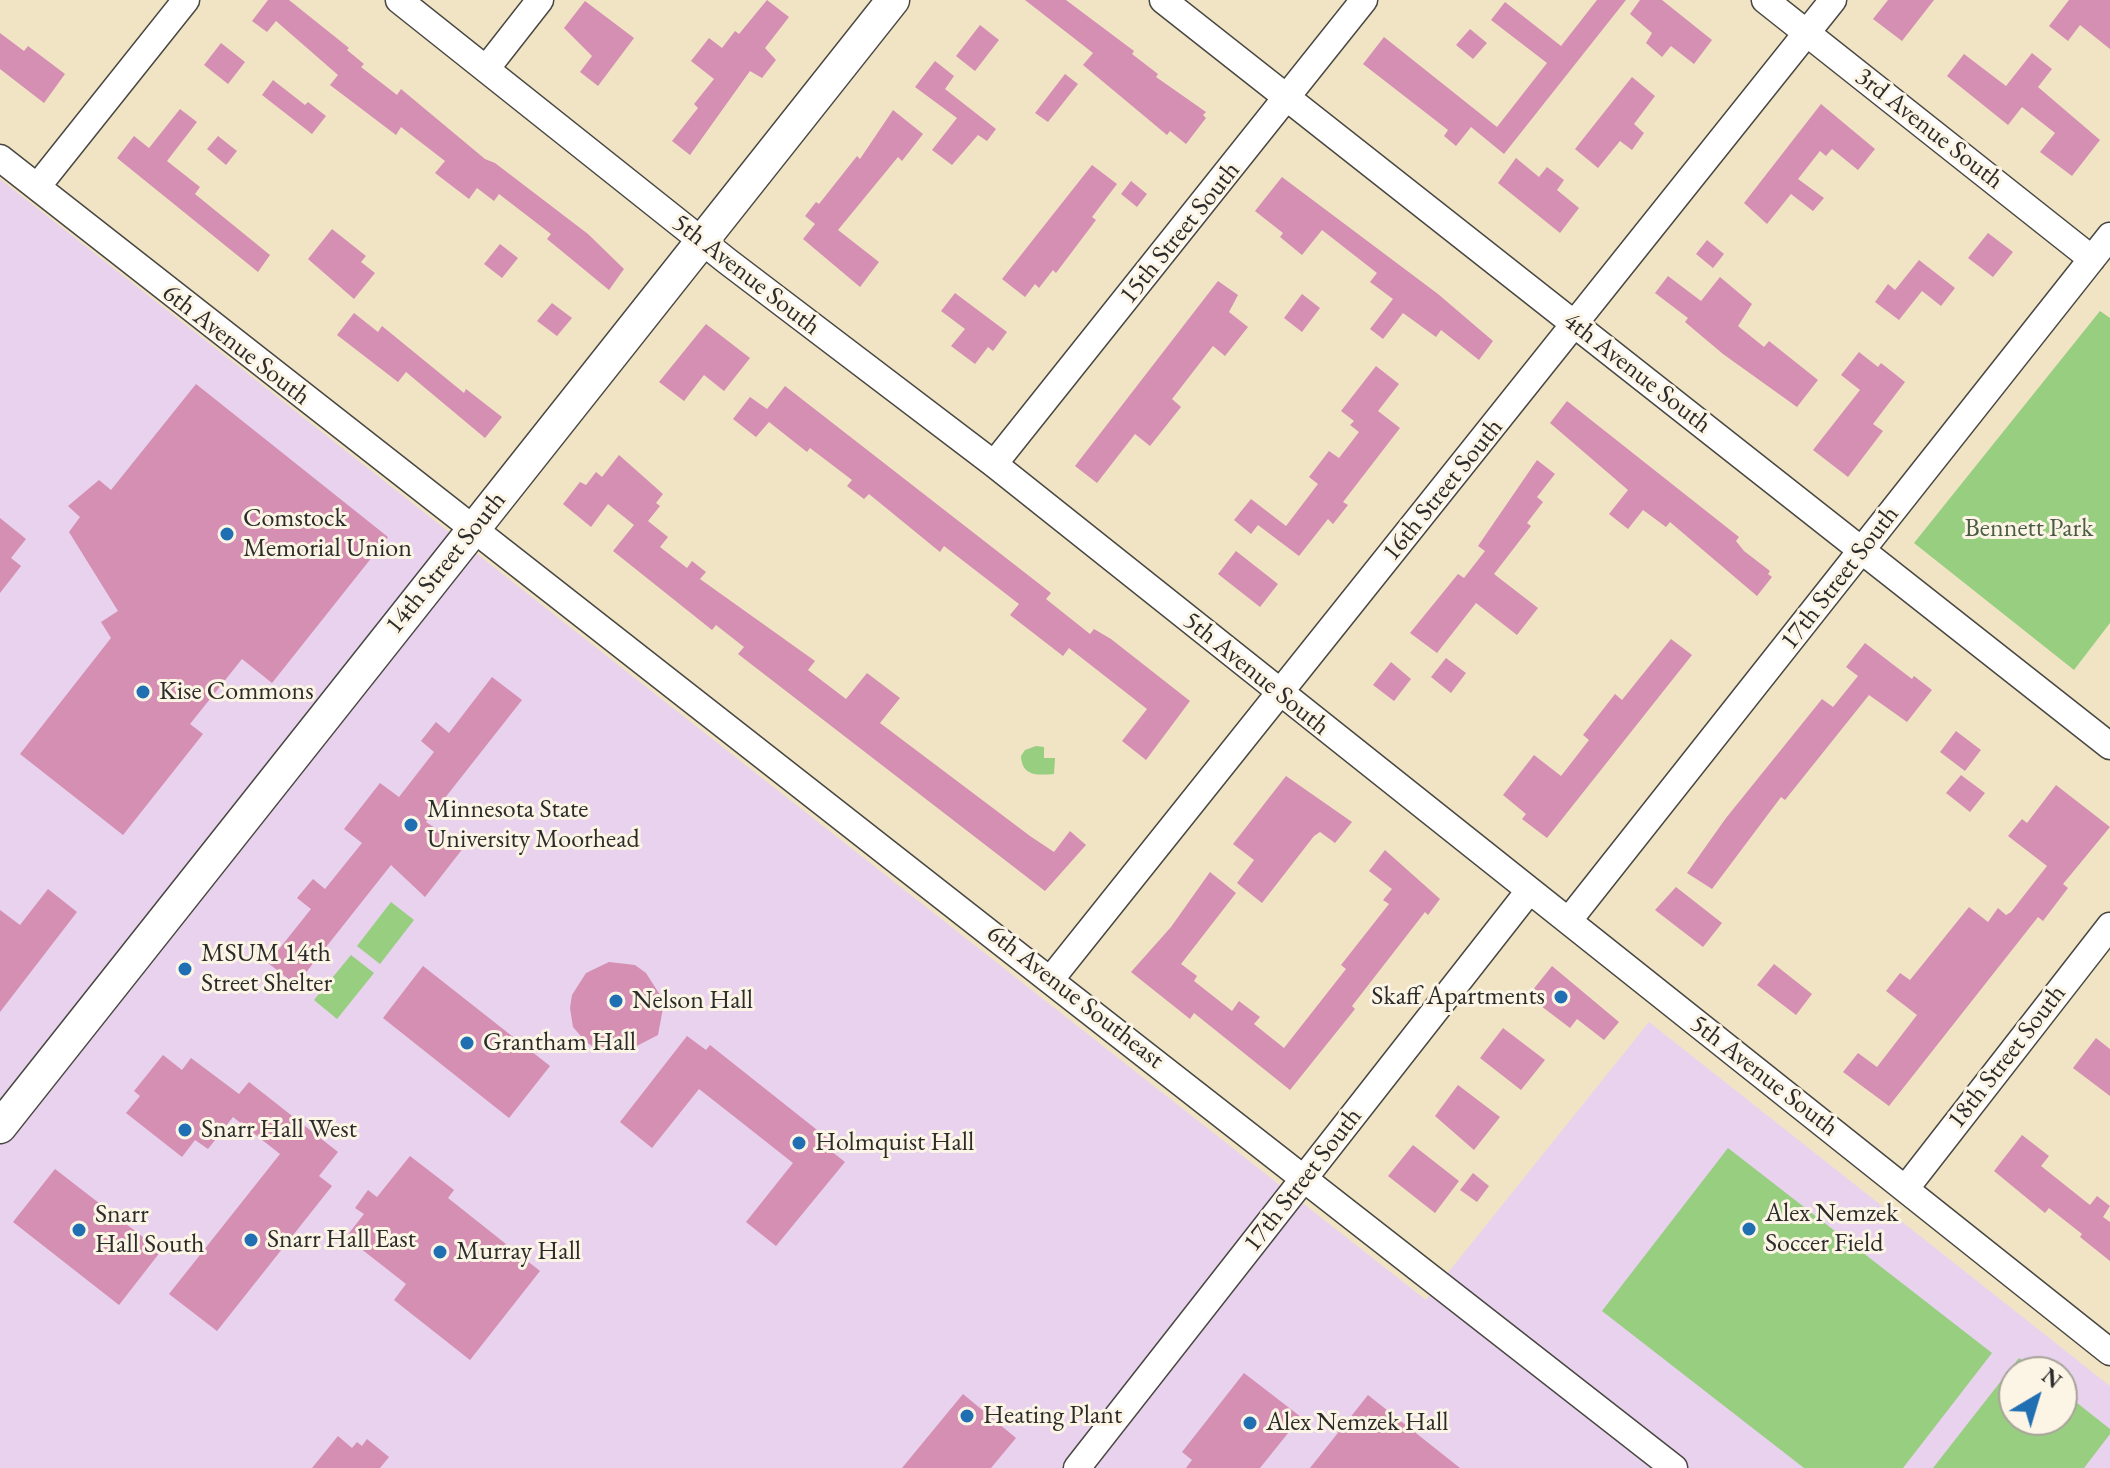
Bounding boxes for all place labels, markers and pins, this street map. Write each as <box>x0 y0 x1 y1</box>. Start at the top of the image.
place label: Comstock Memorial Union <box>243 503 412 564</box>
marker: Comstock Memorial Union <box>218 525 236 543</box>
place label: Kise Commons <box>159 676 314 708</box>
marker: Kise Commons <box>134 683 152 701</box>
place label: Minnesota State University Moorhead <box>427 794 640 856</box>
marker: Minnesota State University Moorhead <box>402 816 420 834</box>
place label: MSUM 14th Street Shelter <box>201 938 332 1000</box>
marker: MSUM 14th Street Shelter <box>176 960 194 978</box>
place label: Skaff Apartments <box>1371 981 1545 1013</box>
place label: Nelson Hall <box>632 985 753 1017</box>
marker: Skaff Apartments <box>1552 988 1570 1006</box>
marker: Nelson Hall <box>607 992 625 1010</box>
place label: Grantham Hall <box>483 1027 636 1059</box>
marker: Grantham Hall <box>458 1034 476 1052</box>
place label: Snarr Hall West <box>201 1114 357 1146</box>
marker: Snarr Hall West <box>176 1121 194 1139</box>
place label: Holmquist Hall <box>815 1127 974 1159</box>
marker: Holmquist Hall <box>790 1134 808 1152</box>
place label: Alex Nemzek Soccer Field <box>1765 1198 1898 1260</box>
place label: Snarr Hall South <box>95 1199 204 1260</box>
marker: Alex Nemzek Soccer Field <box>1740 1220 1758 1238</box>
marker: Snarr Hall South <box>70 1221 88 1239</box>
place label: Snarr Hall East <box>267 1224 416 1256</box>
marker: Snarr Hall East <box>242 1231 260 1249</box>
place label: Murray Hall <box>456 1236 581 1268</box>
marker: Murray Hall <box>431 1243 449 1261</box>
place label: Heating Plant <box>983 1400 1122 1432</box>
marker: Heating Plant <box>958 1407 976 1425</box>
place label: Alex Nemzek Hall <box>1266 1407 1449 1439</box>
marker: Alex Nemzek Hall <box>1241 1414 1259 1432</box>

